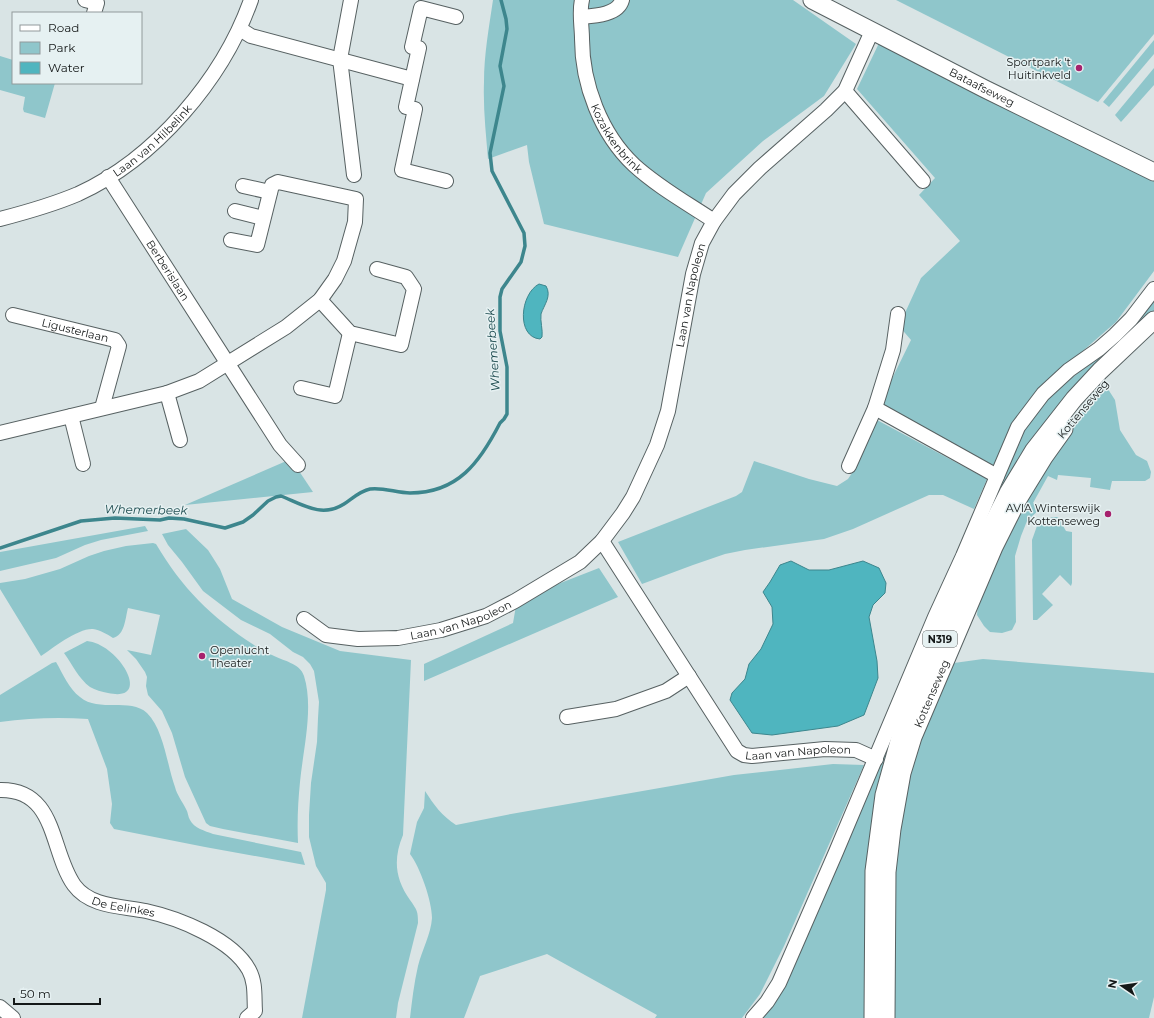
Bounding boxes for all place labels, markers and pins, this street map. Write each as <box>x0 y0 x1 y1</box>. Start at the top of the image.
place label: Sportpark 't Huitinkveld <box>1006 55 1072 82</box>
marker: Sportpark 't Huitinkveld <box>1074 63 1084 73</box>
place label: AVIA Winterswijk Kottenseweg <box>1006 501 1100 528</box>
marker: AVIA Winterswijk Kottenseweg <box>1103 509 1113 519</box>
place label: Openlucht Theater <box>210 643 270 670</box>
marker: Openlucht Theater <box>197 651 207 661</box>

